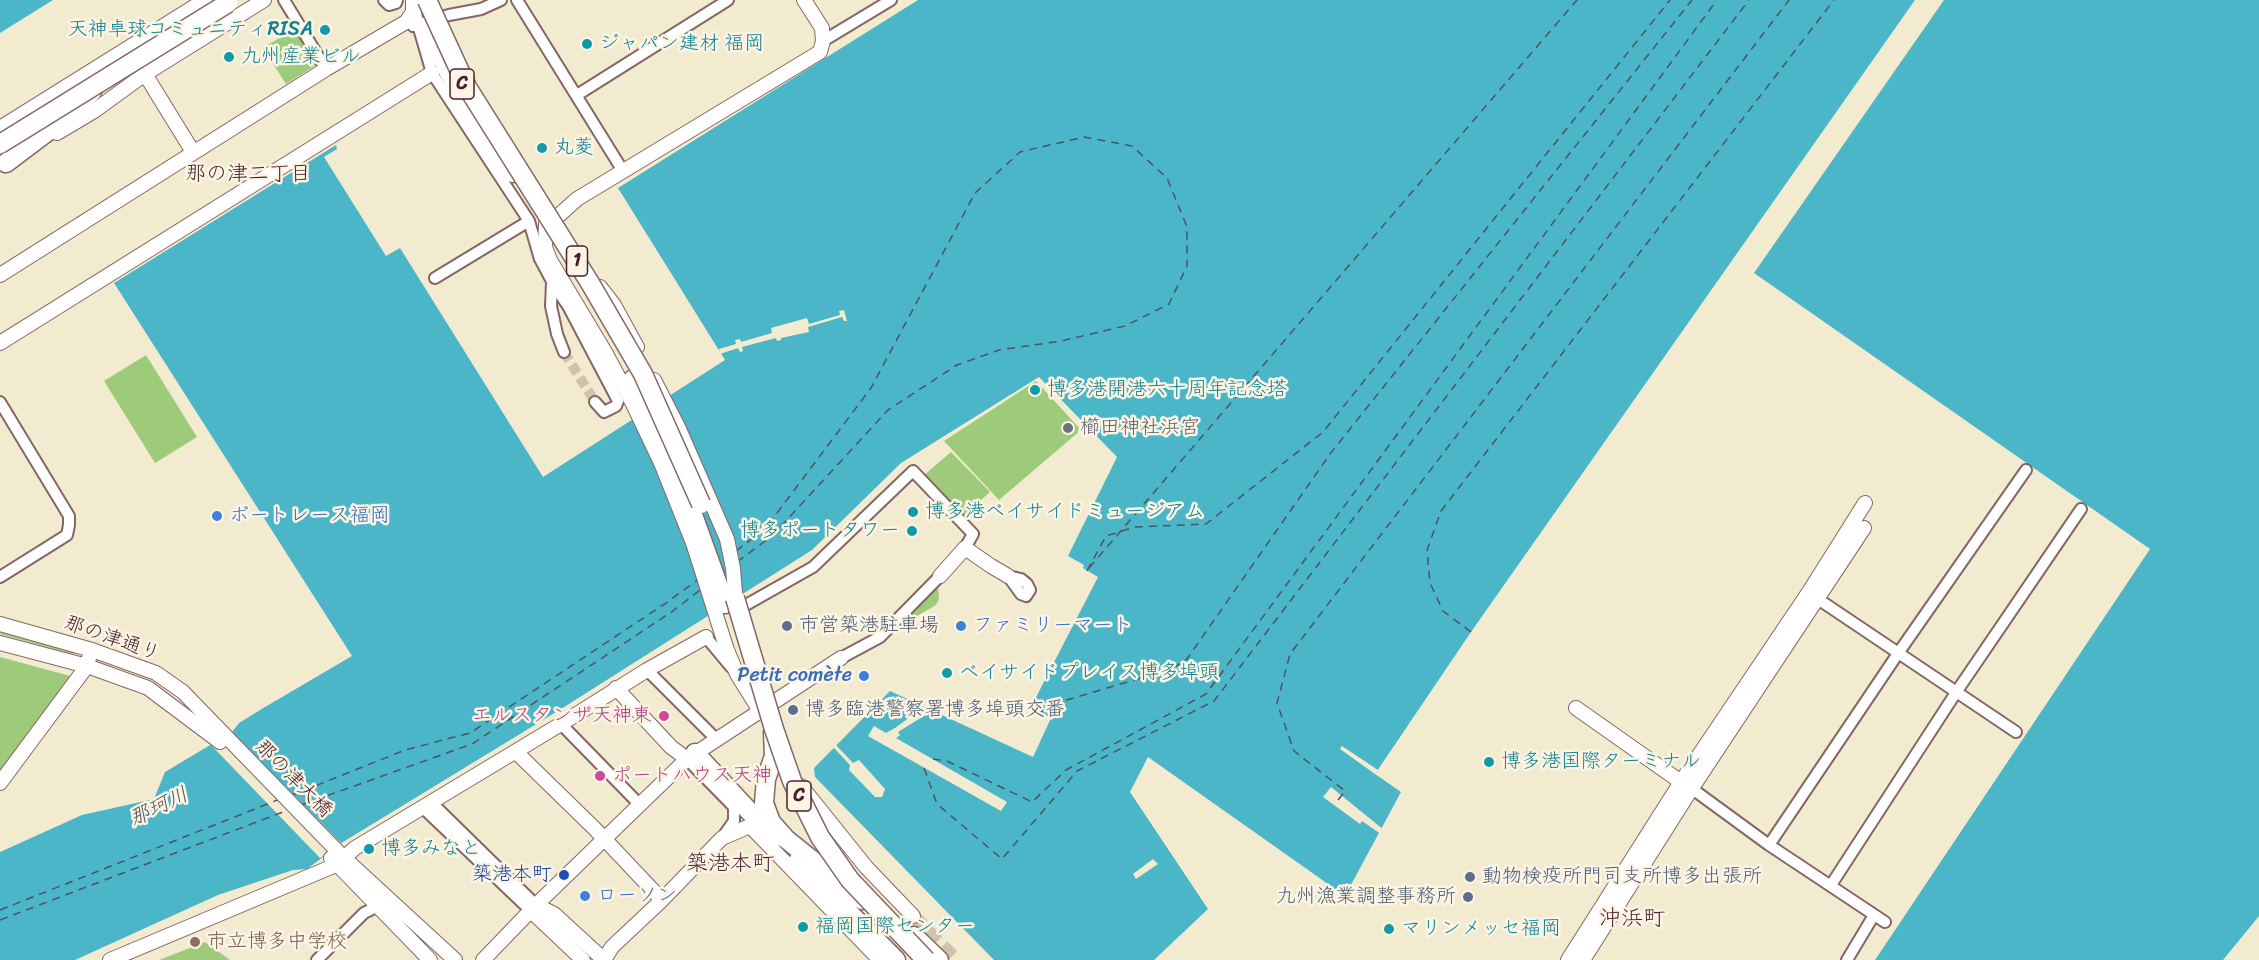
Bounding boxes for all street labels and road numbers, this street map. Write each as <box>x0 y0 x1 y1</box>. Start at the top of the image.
road number: C <box>450 69 474 99</box>
road number: 1 <box>566 246 588 276</box>
street label: 那の津通り <box>61 611 163 667</box>
street label: 那の津大橋 <box>249 735 337 823</box>
road number: C <box>787 781 811 811</box>

